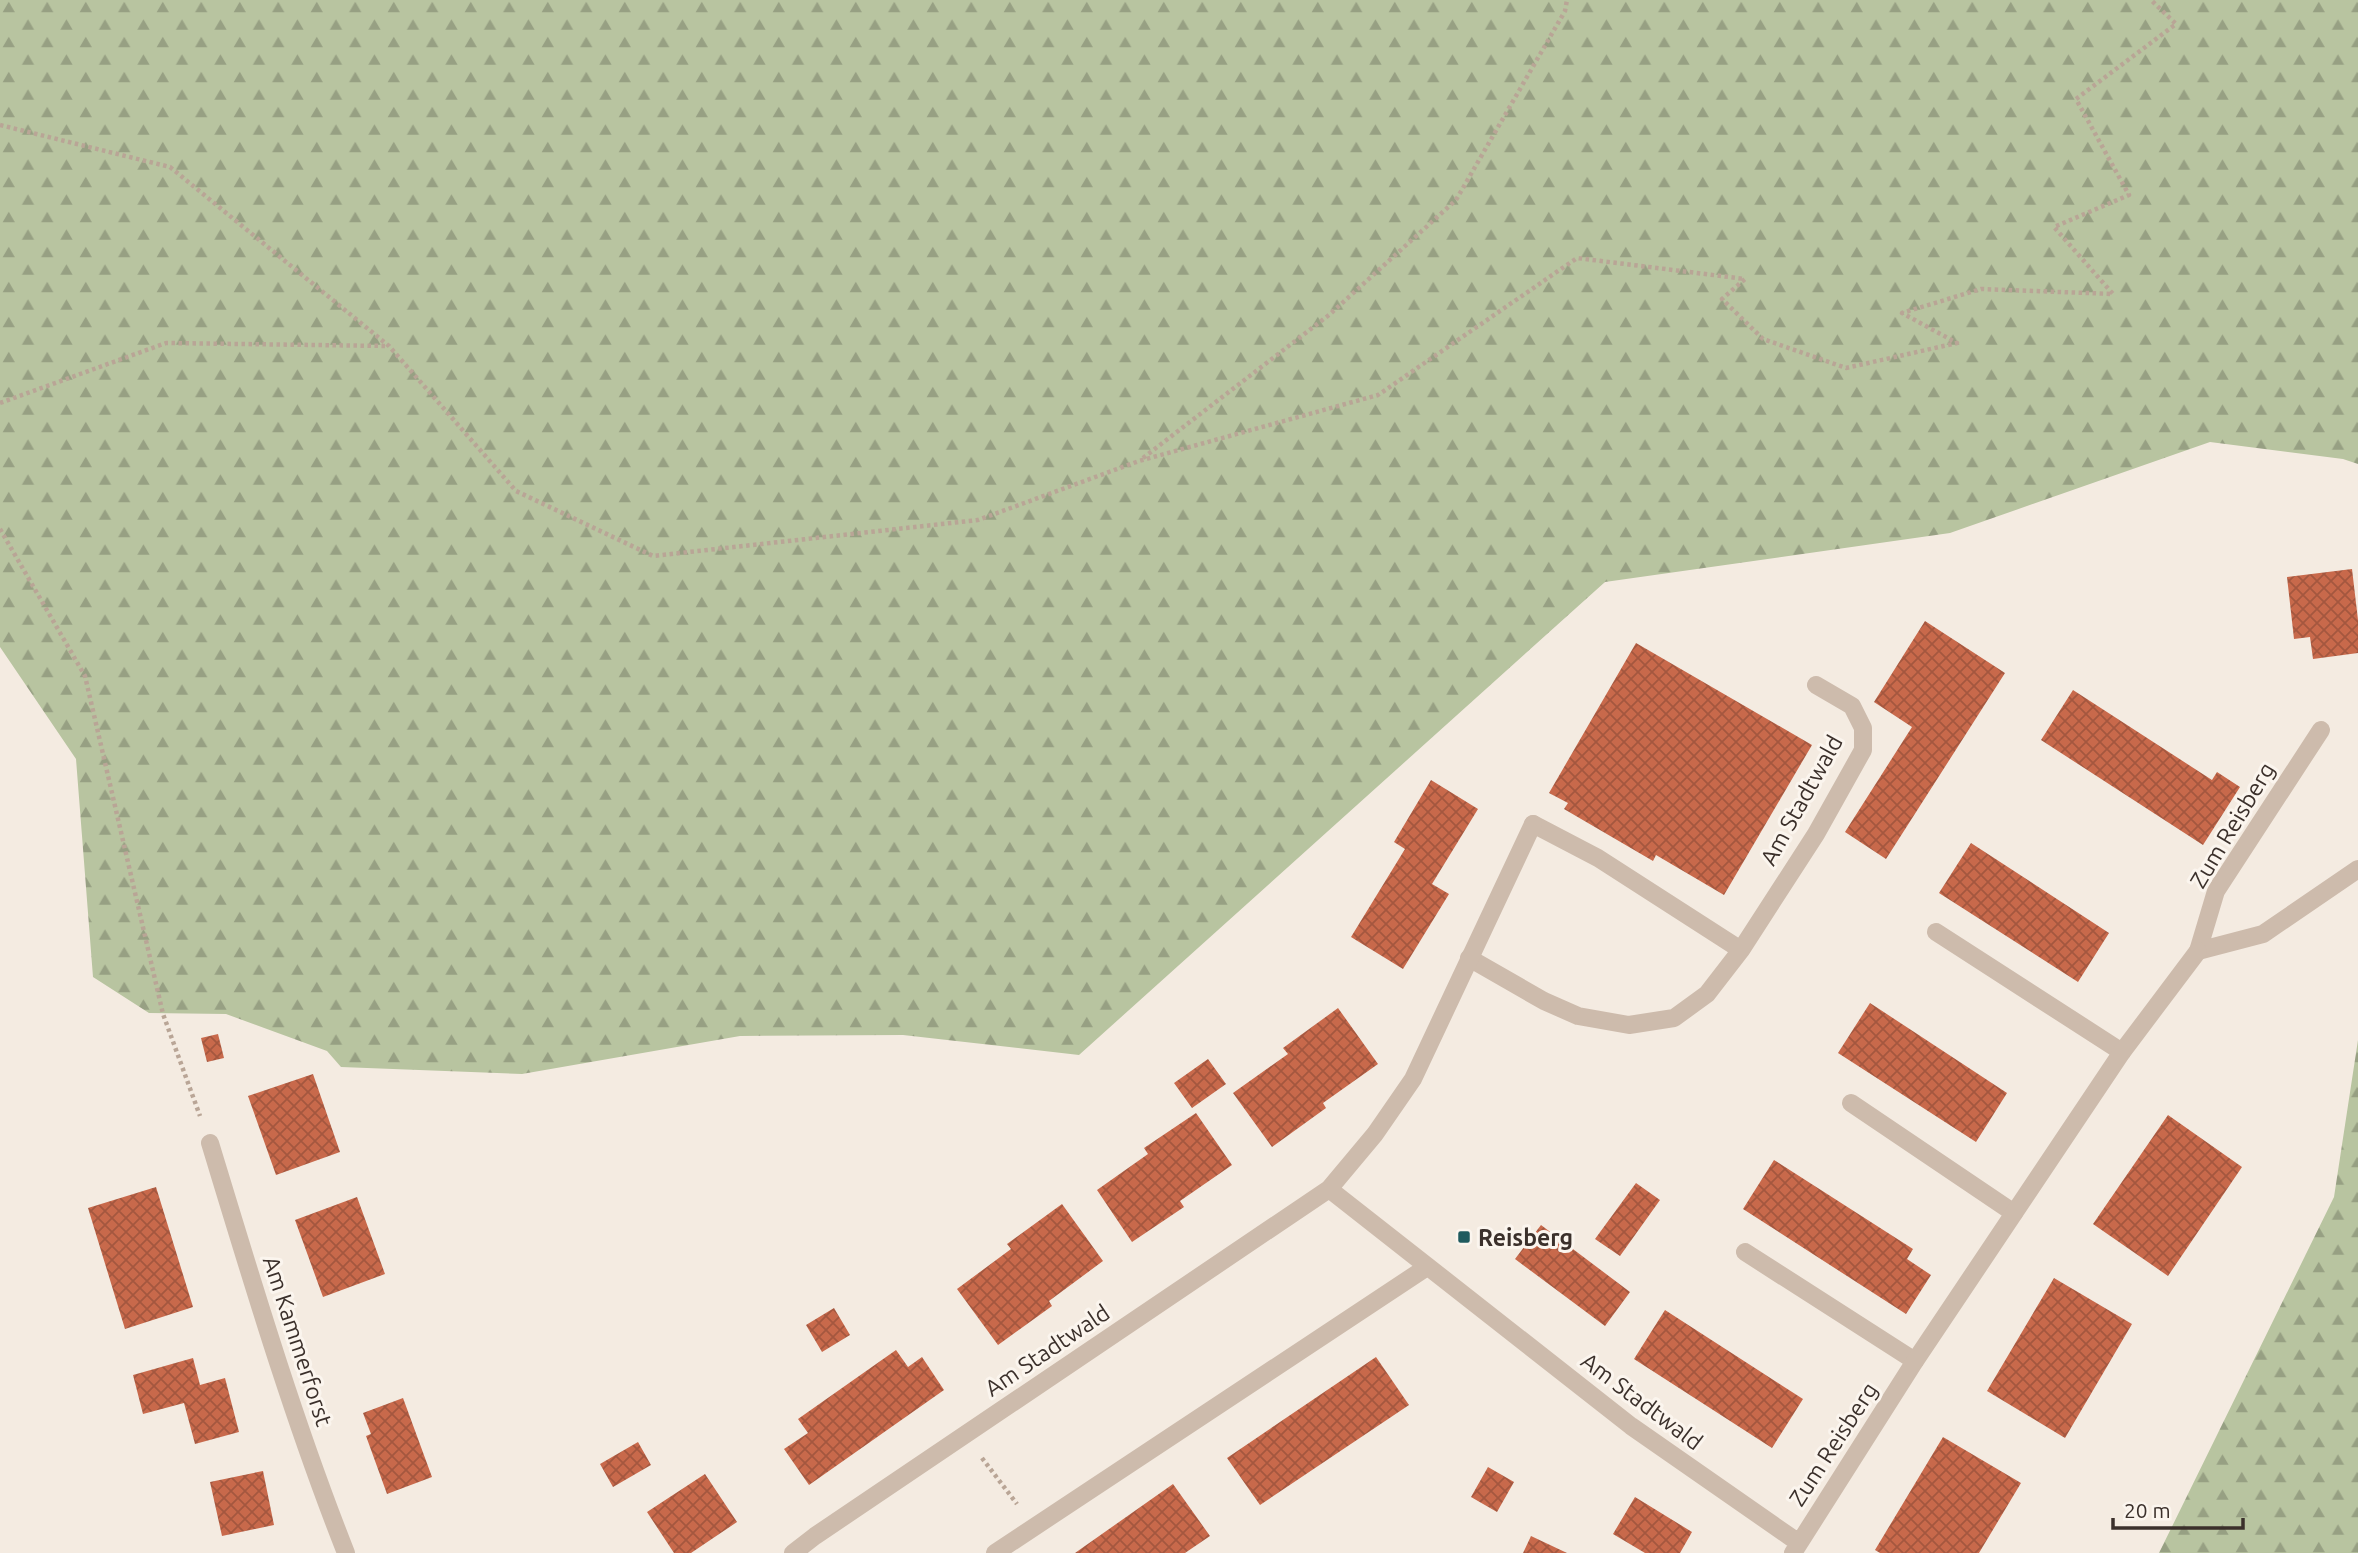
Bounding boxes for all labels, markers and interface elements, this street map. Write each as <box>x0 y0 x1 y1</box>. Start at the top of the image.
street label: Am Stadtwald <box>1755 731 1847 869</box>
street label: Zum Reisberg <box>2185 758 2279 892</box>
place label: Reisberg <box>1478 1225 1573 1250</box>
marker: Reisberg <box>1456 1229 1472 1245</box>
street label: Am Kammerforst <box>259 1253 337 1429</box>
street label: Am Stadtwald <box>980 1299 1114 1401</box>
street label: Am Stadtwald <box>1577 1348 1707 1454</box>
street label: Zum Reisberg <box>1784 1378 1882 1510</box>
scale bar <box>2113 1486 2242 1530</box>
text: 20 m <box>2124 1498 2171 1522</box>

